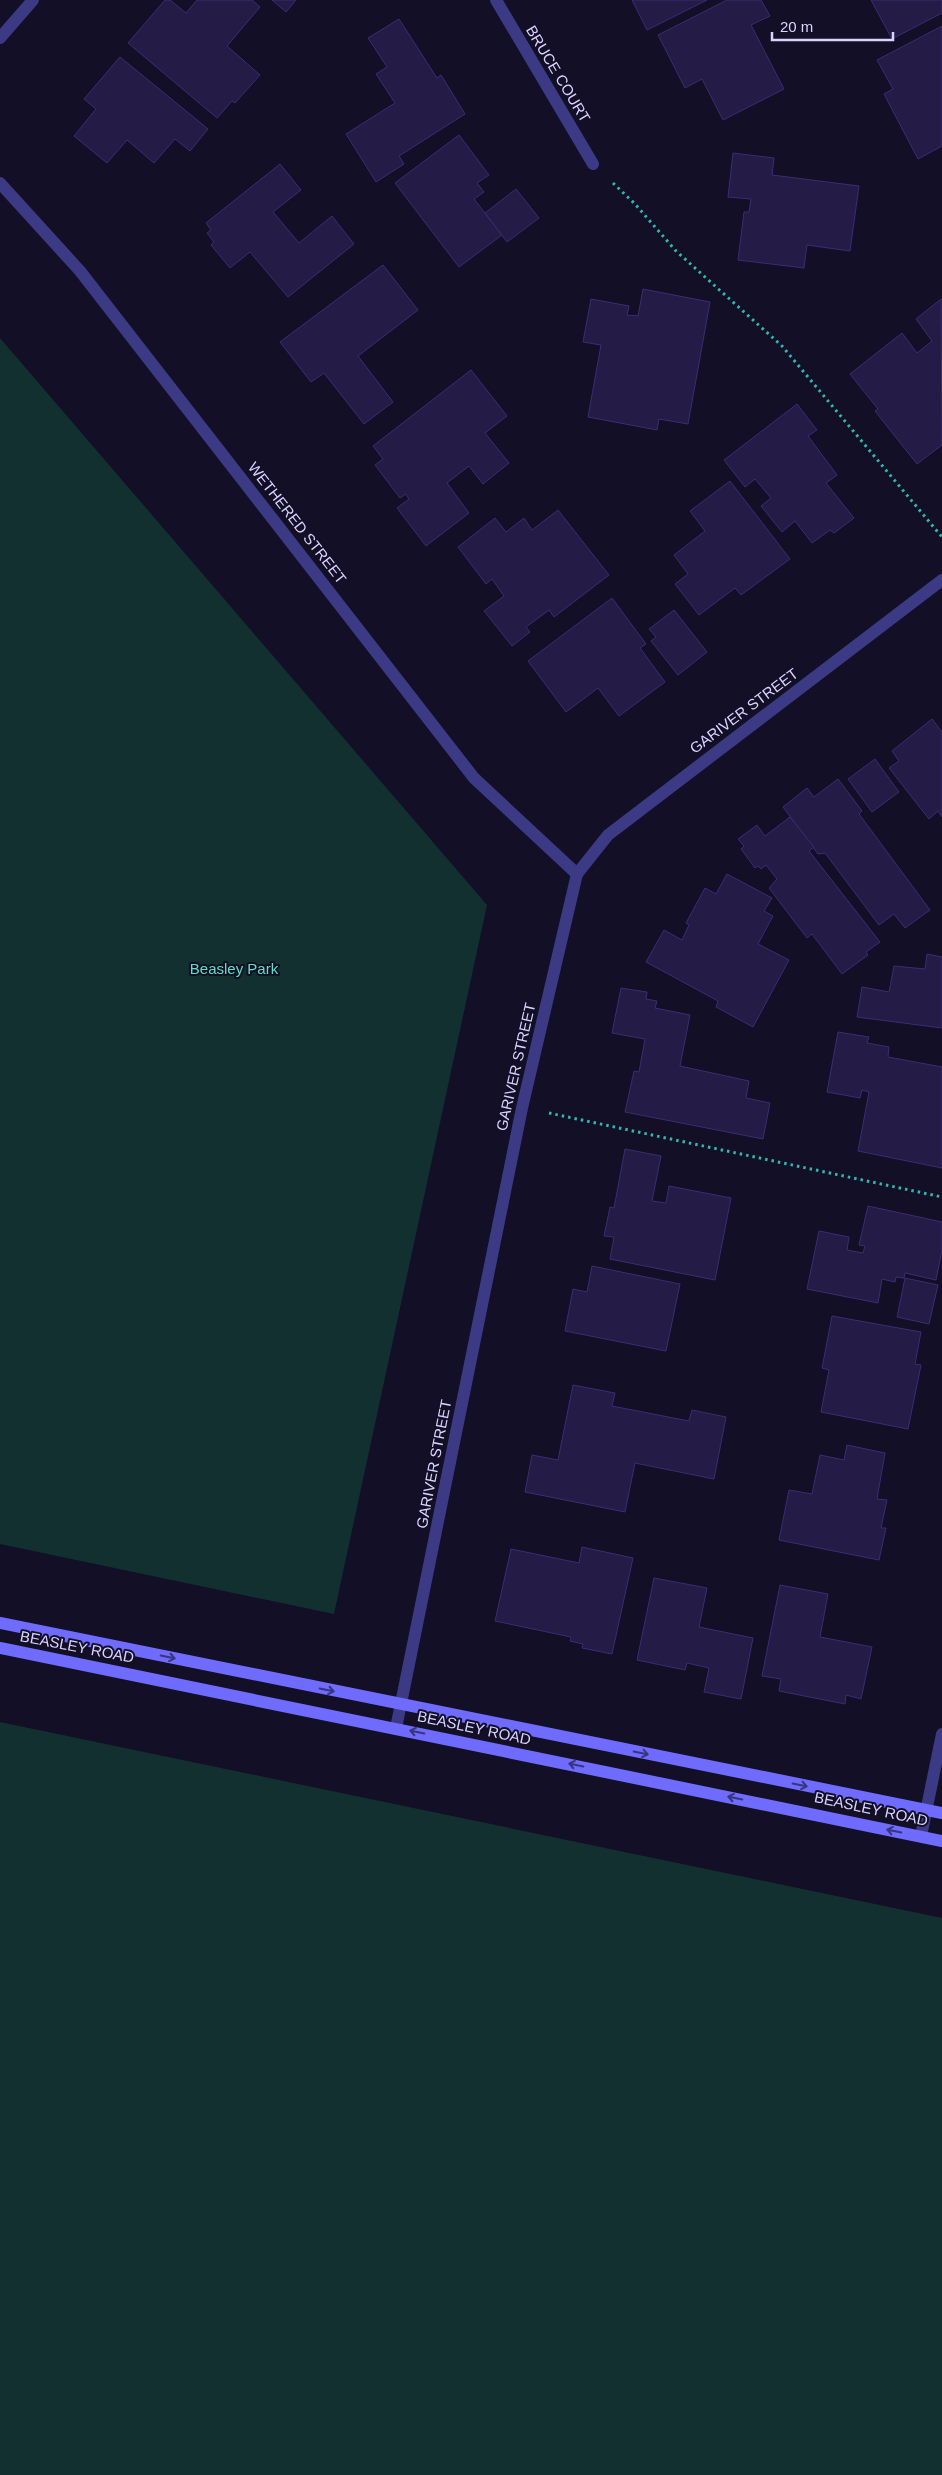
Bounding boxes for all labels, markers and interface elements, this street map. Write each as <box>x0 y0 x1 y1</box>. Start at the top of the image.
scale bar <box>772 10 893 42</box>
text: 20 m <box>780 18 813 35</box>
street label: BRUCE COURT <box>523 22 594 125</box>
street label: WETHERED STREET <box>245 459 350 587</box>
street label: GARIVER STREET <box>686 664 801 757</box>
park label: Beasley Park <box>190 960 279 977</box>
street label: GARIVER STREET <box>493 1001 539 1133</box>
street label: GARIVER STREET <box>413 1398 454 1530</box>
street label: BEASLEY ROAD <box>19 1627 136 1666</box>
one-way arrow <box>159 1653 175 1662</box>
one-way arrow <box>318 1686 334 1695</box>
street label: BEASLEY ROAD <box>416 1707 533 1748</box>
one-way arrow <box>409 1727 425 1737</box>
one-way arrow <box>632 1749 648 1758</box>
one-way arrow <box>568 1760 584 1769</box>
one-way arrow <box>792 1781 808 1790</box>
street label: BEASLEY ROAD <box>813 1788 930 1829</box>
one-way arrow <box>727 1793 743 1802</box>
one-way arrow <box>887 1826 903 1835</box>

